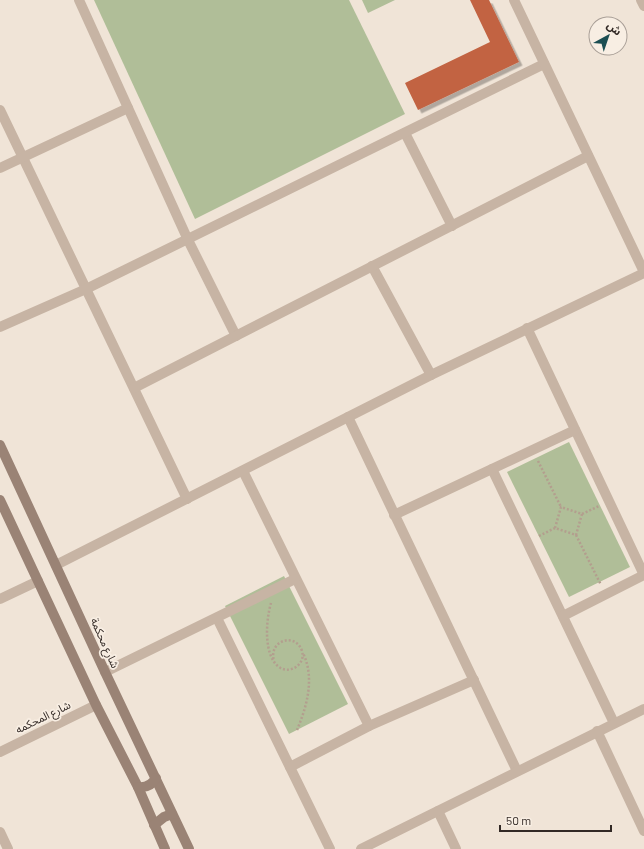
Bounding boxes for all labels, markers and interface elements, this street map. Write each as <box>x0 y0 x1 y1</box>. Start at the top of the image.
north arrow <box>588 16 628 56</box>
text: ش <box>604 18 625 39</box>
street label: شارع محكمة <box>87 616 122 671</box>
street label: شارع المحكمه <box>13 697 74 737</box>
scale bar <box>500 807 611 833</box>
text: 50 m <box>506 813 531 827</box>

